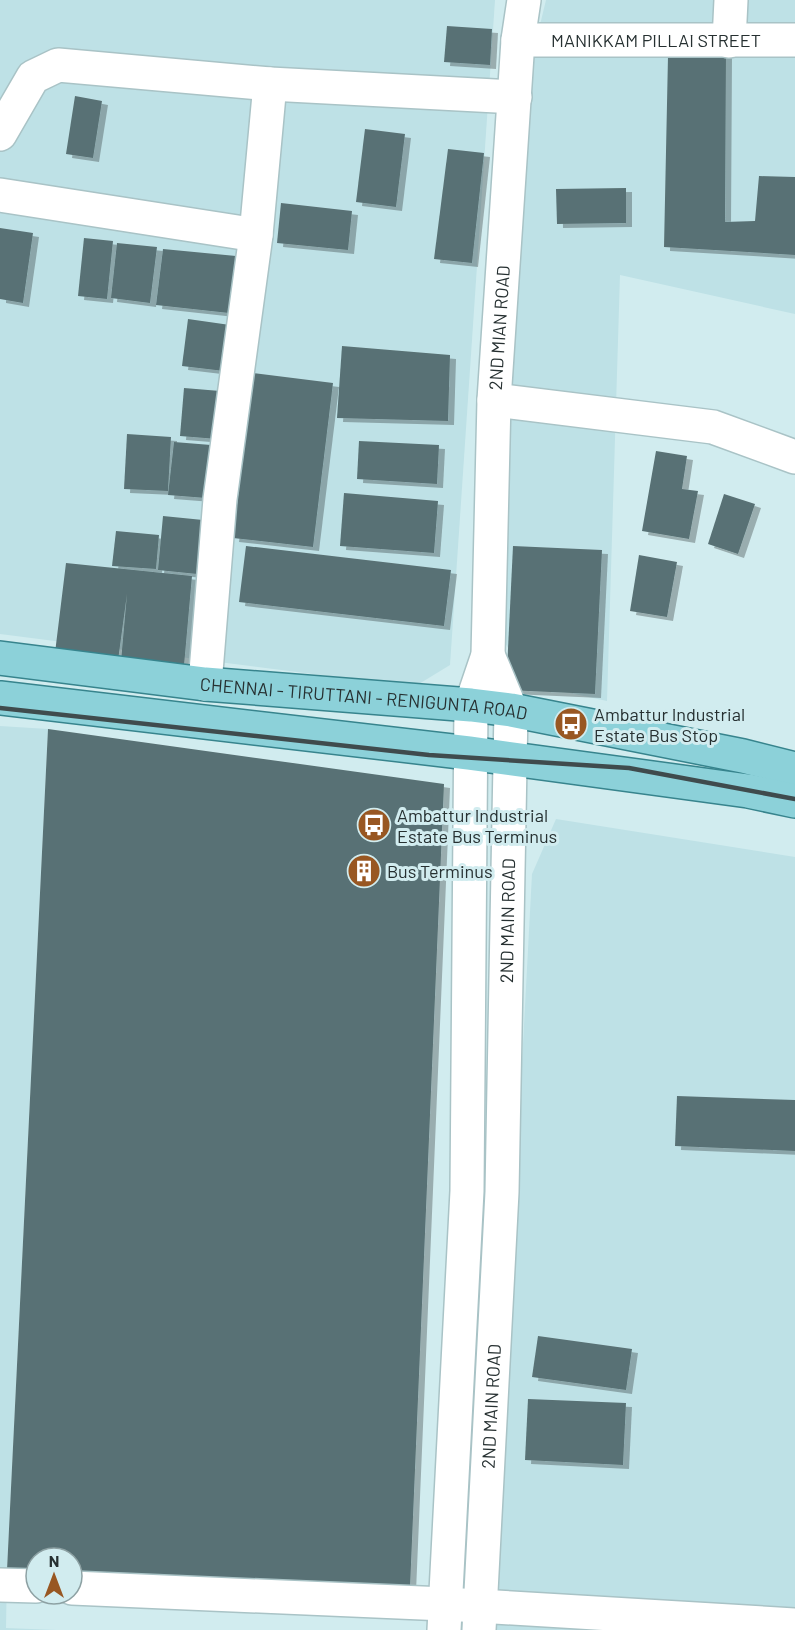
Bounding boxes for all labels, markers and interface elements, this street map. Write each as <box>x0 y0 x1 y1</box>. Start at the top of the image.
street label: MANIKKAM PILLAI STREET <box>551 29 761 51</box>
street label: 2ND MIAN ROAD <box>484 265 514 391</box>
street label: CHENNAI - TIRUTTANI - RENIGUNTA ROAD <box>199 673 529 724</box>
place label: Ambattur Industrial Estate Bus Stop <box>594 703 745 746</box>
bus stop icon: Ambattur Industrial Estate Bus Stop <box>553 706 589 742</box>
place label: Ambattur Industrial Estate Bus Terminus <box>397 804 557 847</box>
bus stop icon: Ambattur Industrial Estate Bus Terminus <box>356 807 392 843</box>
building icon: Bus Terminus <box>346 853 382 889</box>
street label: 2ND MAIN ROAD <box>495 858 519 983</box>
place label: Bus Terminus <box>387 860 493 882</box>
street label: 2ND MAIN ROAD <box>476 1343 505 1469</box>
north arrow <box>24 1546 84 1606</box>
text: N <box>49 1551 59 1570</box>

